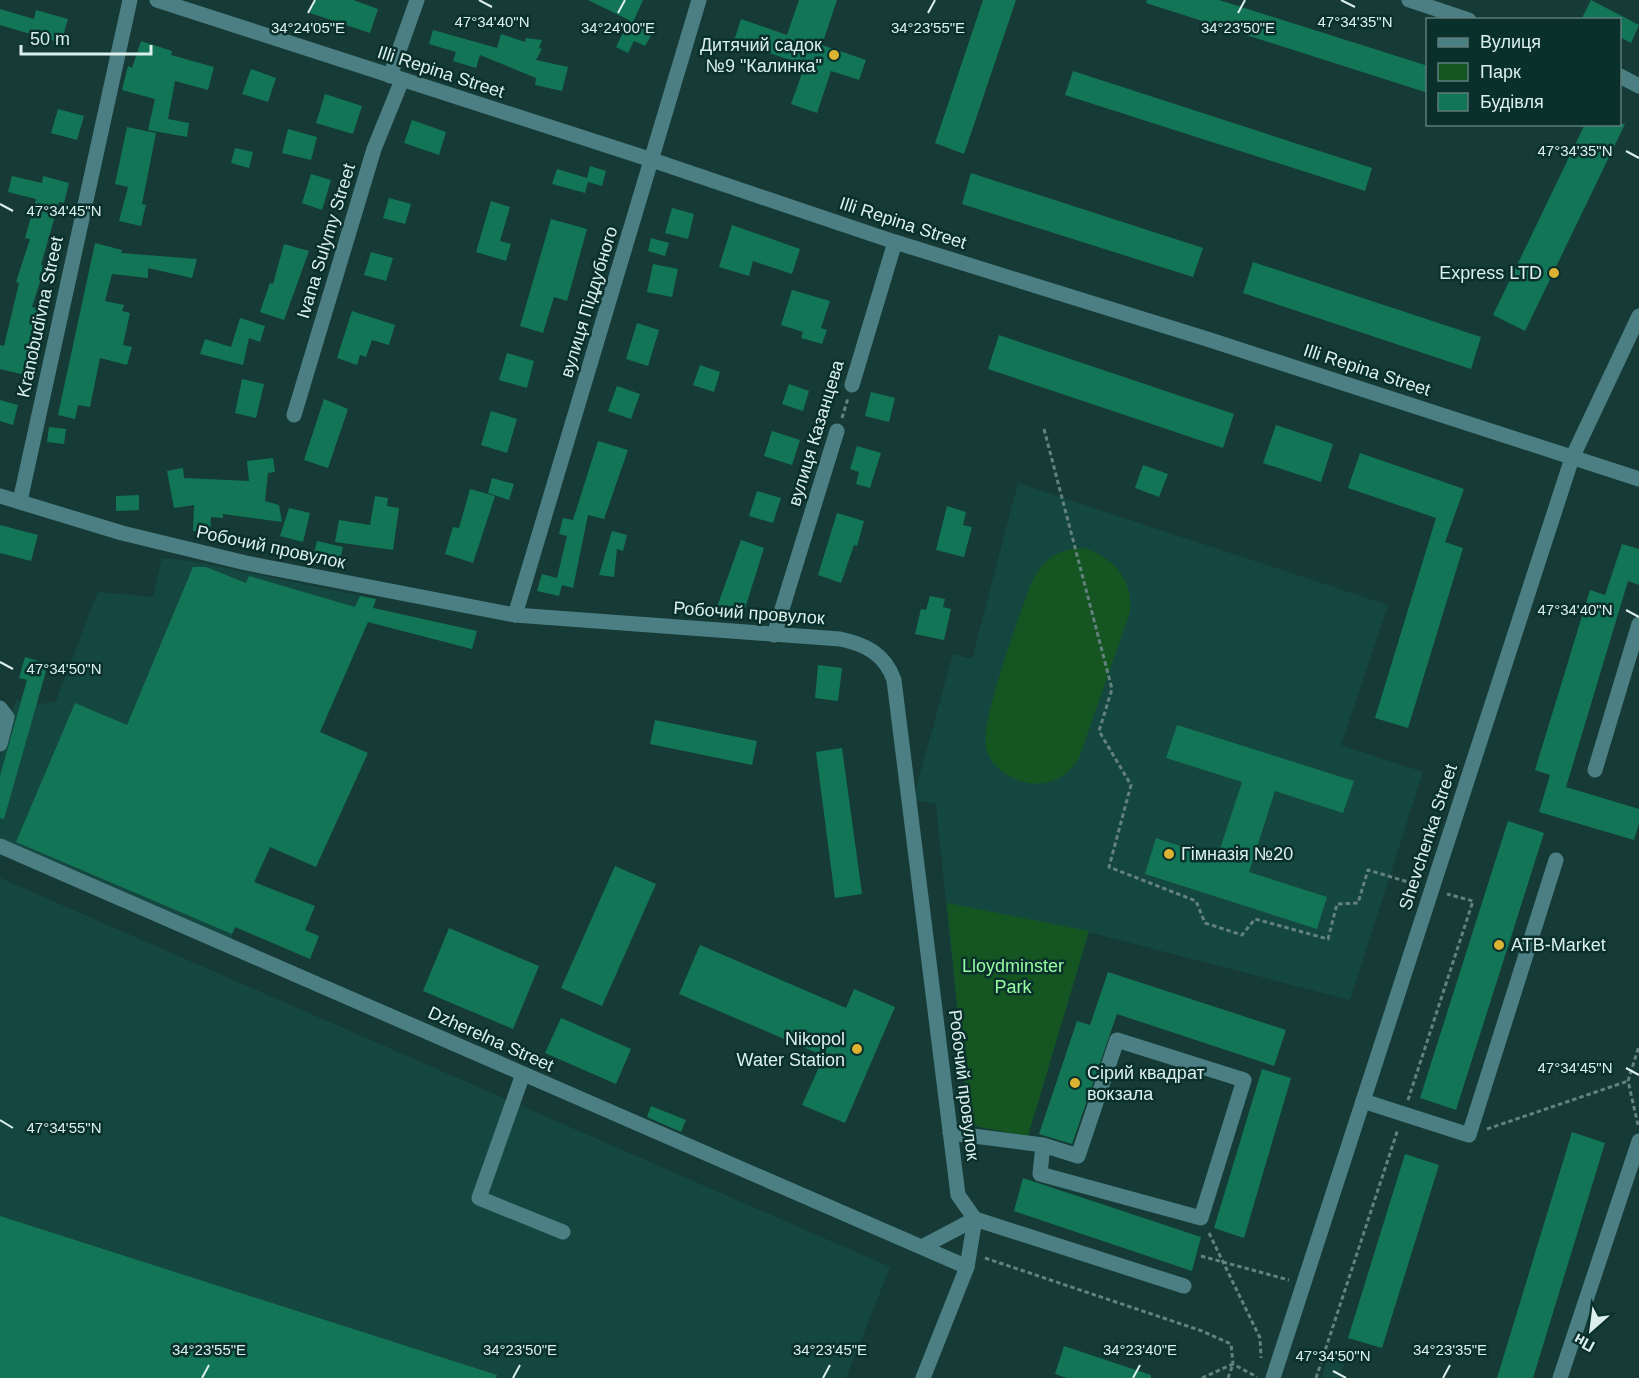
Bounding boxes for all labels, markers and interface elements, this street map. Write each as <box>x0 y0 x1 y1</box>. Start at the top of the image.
text: 47°34'40"N <box>454 13 530 30</box>
text: 47°34'35"N <box>1317 13 1393 30</box>
scale bar <box>21 18 152 56</box>
legend <box>1426 18 1621 126</box>
text: 34°24'05"E <box>271 19 345 36</box>
text: 34°24'00"E <box>581 19 655 36</box>
text: 34°23'55"E <box>891 19 965 36</box>
text: 34°23'50"E <box>1201 19 1275 36</box>
text: 50 m <box>30 29 70 49</box>
text: Вулиця <box>1480 32 1541 52</box>
place label: Дитячий садок №9 "Калинка" <box>700 35 822 76</box>
street label: Illi Repina Street <box>375 42 507 102</box>
marker: Дитячий садок №9 "Калинка" <box>827 48 841 62</box>
text: Парк <box>1480 62 1521 82</box>
text: Будівля <box>1480 92 1544 112</box>
text: 47°34'35"N <box>1537 142 1613 159</box>
street label: Ivana Sulymy Street <box>293 161 359 321</box>
street label: Illi Repina Street <box>837 193 969 253</box>
text: 47°34'45"N <box>26 202 102 219</box>
street label: вулиця Піддубного <box>556 224 622 380</box>
street label: Kranobudivna Street <box>13 235 67 399</box>
place label: Express LTD <box>1439 263 1542 283</box>
marker: Express LTD <box>1547 266 1561 280</box>
street label: Illi Repina Street <box>1301 340 1433 400</box>
street label: вулиця Казанцева <box>784 357 848 508</box>
street label: Робочий провулок <box>195 521 347 573</box>
street label: Робочий провулок <box>673 598 826 628</box>
text: 47°34'40"N <box>1537 601 1613 618</box>
text: 47°34'50"N <box>26 660 102 677</box>
street label: Shevchenka Street <box>1395 762 1461 912</box>
place label: Гімназія №20 <box>1181 844 1293 864</box>
marker: Гімназія №20 <box>1162 847 1176 861</box>
place label: ATB-Market <box>1511 935 1606 955</box>
marker: ATB-Market <box>1492 938 1506 952</box>
park label: Lloydminster Park <box>962 956 1064 997</box>
street label: Dzherelna Street <box>425 1002 557 1076</box>
street label: Робочий провулок <box>945 1008 983 1162</box>
place label: Nikopol Water Station <box>737 1029 845 1070</box>
marker: Nikopol Water Station <box>850 1042 864 1056</box>
text: 47°34'45"N <box>1537 1059 1613 1076</box>
place label: Сірий квадрат вокзала <box>1087 1063 1205 1104</box>
marker: Сірий квадрат вокзала <box>1068 1076 1082 1090</box>
text: 47°34'55"N <box>26 1119 102 1136</box>
north arrow <box>1561 1300 1621 1360</box>
text: Пн <box>1571 1330 1598 1355</box>
text: 34°23'55"E <box>172 1341 246 1358</box>
text: 34°23'50"E <box>483 1341 557 1358</box>
text: 34°23'45"E <box>793 1341 867 1358</box>
text: 34°23'40"E <box>1103 1341 1177 1358</box>
text: 34°23'35"E <box>1413 1341 1487 1358</box>
text: 47°34'50"N <box>1295 1347 1371 1364</box>

